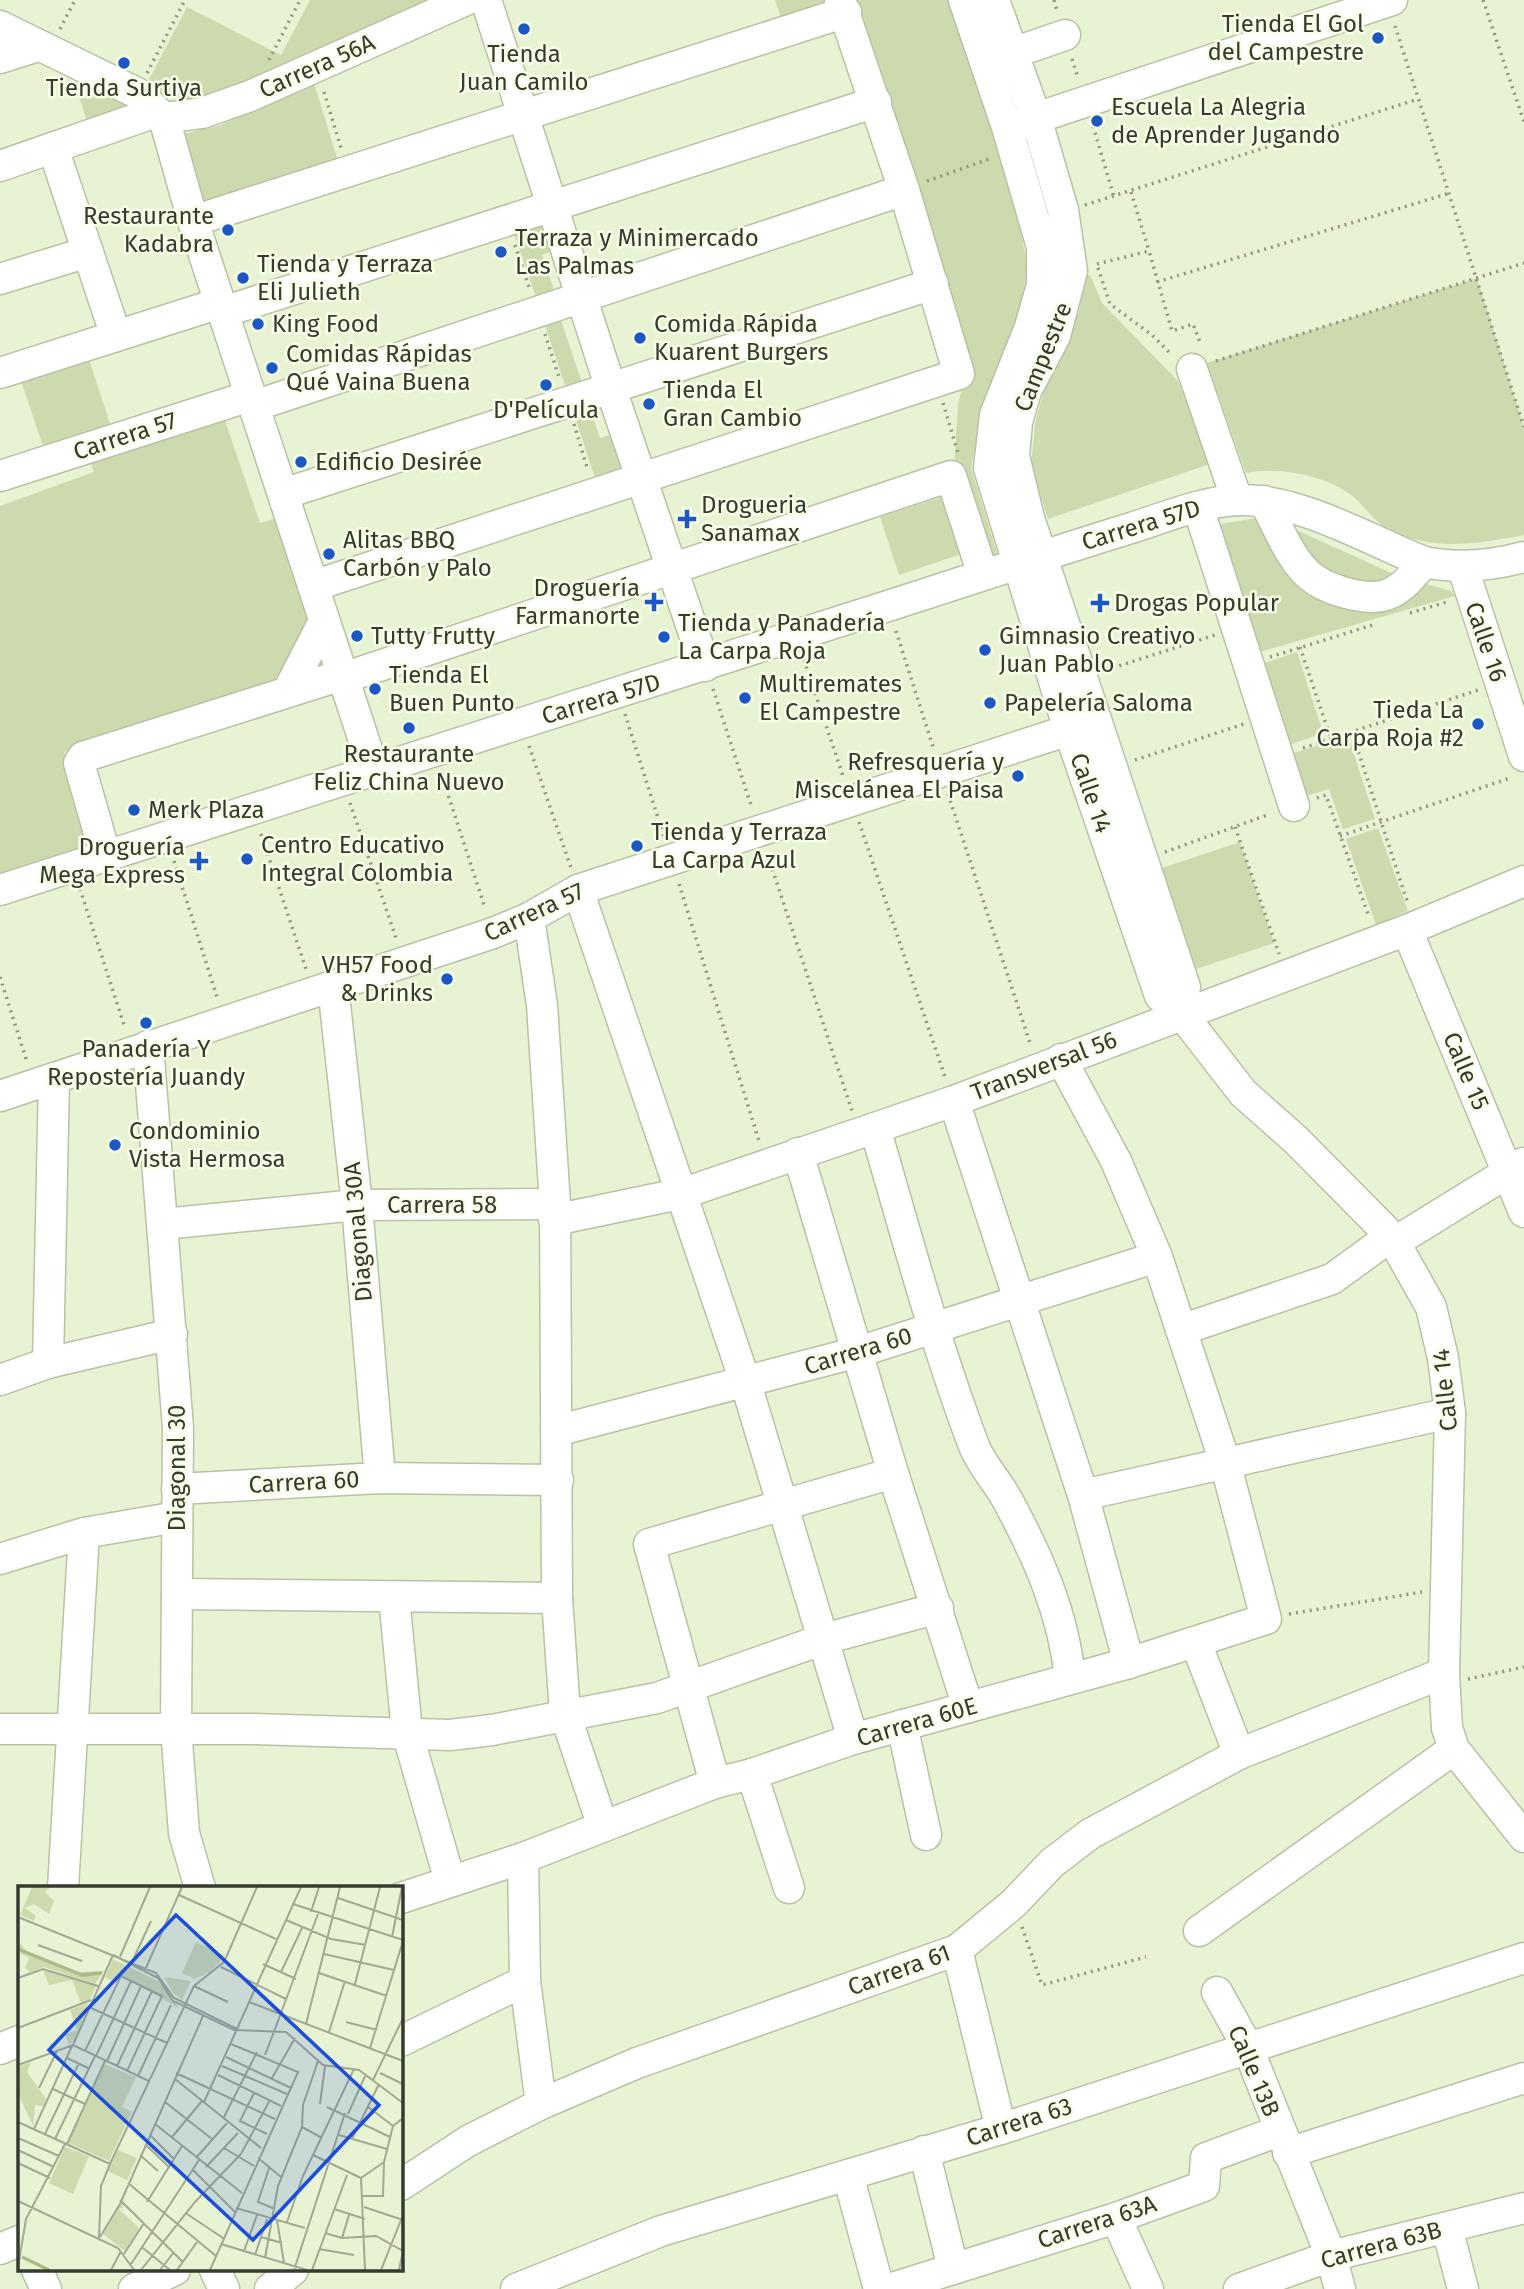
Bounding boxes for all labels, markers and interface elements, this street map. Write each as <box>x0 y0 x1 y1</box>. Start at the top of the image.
place label: Tienda El Gol del Campestre <box>1208 10 1364 66</box>
marker: Tienda Juan Camilo <box>516 21 532 37</box>
street label: Carrera 56A <box>255 28 379 104</box>
marker: Tienda El Gol del Campestre <box>1370 30 1386 46</box>
place label: Tienda Juan Camilo <box>459 40 589 96</box>
marker: Tienda Surtiya <box>116 55 132 71</box>
place label: Tienda Surtiya <box>46 74 202 102</box>
place label: Escuela La Alegria de Aprender Jugando <box>1111 93 1340 149</box>
marker: Escuela La Alegria de Aprender Jugando <box>1089 113 1105 129</box>
place label: Restaurante Kadabra <box>83 202 214 258</box>
marker: Restaurante Kadabra <box>220 222 236 238</box>
place label: Terraza y Minimercado Las Palmas <box>515 224 759 280</box>
marker: Terraza y Minimercado Las Palmas <box>493 244 509 260</box>
place label: Tienda y Terraza Eli Julieth <box>257 250 433 306</box>
marker: Tienda y Terraza Eli Julieth <box>235 270 251 286</box>
street label: Campestre <box>1008 298 1078 416</box>
place label: King Food <box>272 310 379 338</box>
place label: Comida Rápida Kuarent Burgers <box>654 310 828 366</box>
marker: King Food <box>250 316 266 332</box>
marker: Comida Rápida Kuarent Burgers <box>632 330 648 346</box>
place label: Comidas Rápidas Qué Vaina Buena <box>286 340 472 396</box>
marker: Comidas Rápidas Qué Vaina Buena <box>264 360 280 376</box>
place label: Tienda El Gran Cambio <box>663 376 802 432</box>
marker: D'Película <box>538 377 554 393</box>
place label: D'Película <box>493 396 599 424</box>
marker: Tienda El Gran Cambio <box>641 396 657 412</box>
street label: Carrera 57 <box>70 406 180 466</box>
place label: Edificio Desirée <box>315 448 482 476</box>
marker: Edificio Desirée <box>293 454 309 470</box>
place label: Drogueria Sanamax <box>701 491 807 547</box>
street label: Carrera 57D <box>1078 494 1204 556</box>
marker: Drogueria Sanamax <box>679 511 695 527</box>
place label: Alitas BBQ Carbón y Palo <box>343 526 492 582</box>
marker: Alitas BBQ Carbón y Palo <box>321 546 337 562</box>
place label: Droguería Farmanorte <box>515 574 640 630</box>
place label: Drogas Popular <box>1114 589 1280 617</box>
marker: Droguería Farmanorte <box>646 594 662 610</box>
marker: Drogas Popular <box>1092 595 1108 611</box>
street label: Calle 16 <box>1459 598 1513 686</box>
place label: Tienda y Panadería La Carpa Roja <box>678 609 886 665</box>
place label: Tutty Frutty <box>371 622 495 650</box>
place label: Gimnasio Creativo Juan Pablo <box>999 622 1195 678</box>
marker: Tutty Frutty <box>349 628 365 644</box>
marker: Tienda y Panadería La Carpa Roja <box>656 629 672 645</box>
marker: Gimnasio Creativo Juan Pablo <box>977 642 993 658</box>
place label: Tienda El Buen Punto <box>389 661 515 717</box>
street label: Carrera 57D <box>538 668 664 730</box>
place label: Multiremates El Campestre <box>759 670 902 726</box>
marker: Tienda El Buen Punto <box>367 681 383 697</box>
place label: Papelería Saloma <box>1004 689 1193 717</box>
marker: Multiremates El Campestre <box>737 690 753 706</box>
marker: Papelería Saloma <box>982 695 998 711</box>
place label: Tieda La Carpa Roja #2 <box>1317 696 1464 752</box>
marker: Tieda La Carpa Roja #2 <box>1470 716 1486 732</box>
marker: Restaurante Feliz China Nuevo <box>401 720 417 736</box>
place label: Restaurante Feliz China Nuevo <box>313 740 505 796</box>
place label: Refresquería y Miscelánea El Paisa <box>794 748 1004 804</box>
street label: Calle 14 <box>1064 749 1118 837</box>
marker: Refresquería y Miscelánea El Paisa <box>1010 768 1026 784</box>
place label: Merk Plaza <box>148 796 265 824</box>
marker: Merk Plaza <box>126 802 142 818</box>
place label: Tienda y Terraza La Carpa Azul <box>651 818 827 874</box>
place label: Centro Educativo Integral Colombia <box>261 831 453 887</box>
place label: Droguería Mega Express <box>39 833 185 889</box>
marker: Tienda y Terraza La Carpa Azul <box>629 838 645 854</box>
marker: Centro Educativo Integral Colombia <box>239 851 255 867</box>
marker: Droguería Mega Express <box>191 853 207 869</box>
street label: Carrera 57 <box>480 877 588 947</box>
place label: VH57 Food & Drinks <box>322 951 433 1007</box>
marker: VH57 Food & Drinks <box>439 971 455 987</box>
marker: Panadería Y Repostería Juandy <box>138 1015 154 1031</box>
street label: Transversal 56 <box>967 1025 1121 1107</box>
street label: Calle 15 <box>1437 1028 1495 1114</box>
place label: Panadería Y Repostería Juandy <box>47 1035 245 1091</box>
place label: Condominio Vista Hermosa <box>129 1117 286 1173</box>
marker: Condominio Vista Hermosa <box>107 1137 123 1153</box>
street label: Diagonal 30A <box>338 1161 378 1303</box>
street label: Carrera 58 <box>387 1191 497 1219</box>
street label: Carrera 60 <box>801 1321 915 1381</box>
street label: Calle 14 <box>1427 1347 1463 1433</box>
street label: Diagonal 30 <box>163 1405 191 1531</box>
street label: Carrera 60 <box>248 1465 360 1499</box>
street label: Carrera 60E <box>854 1691 980 1753</box>
inset map <box>18 1886 402 2272</box>
street label: Carrera 61 <box>844 1939 954 2001</box>
street label: Calle 13B <box>1222 2021 1286 2121</box>
street label: Carrera 63 <box>963 2092 1075 2152</box>
street label: Carrera 63A <box>1034 2190 1160 2254</box>
street label: Carrera 63B <box>1317 2215 1445 2275</box>

